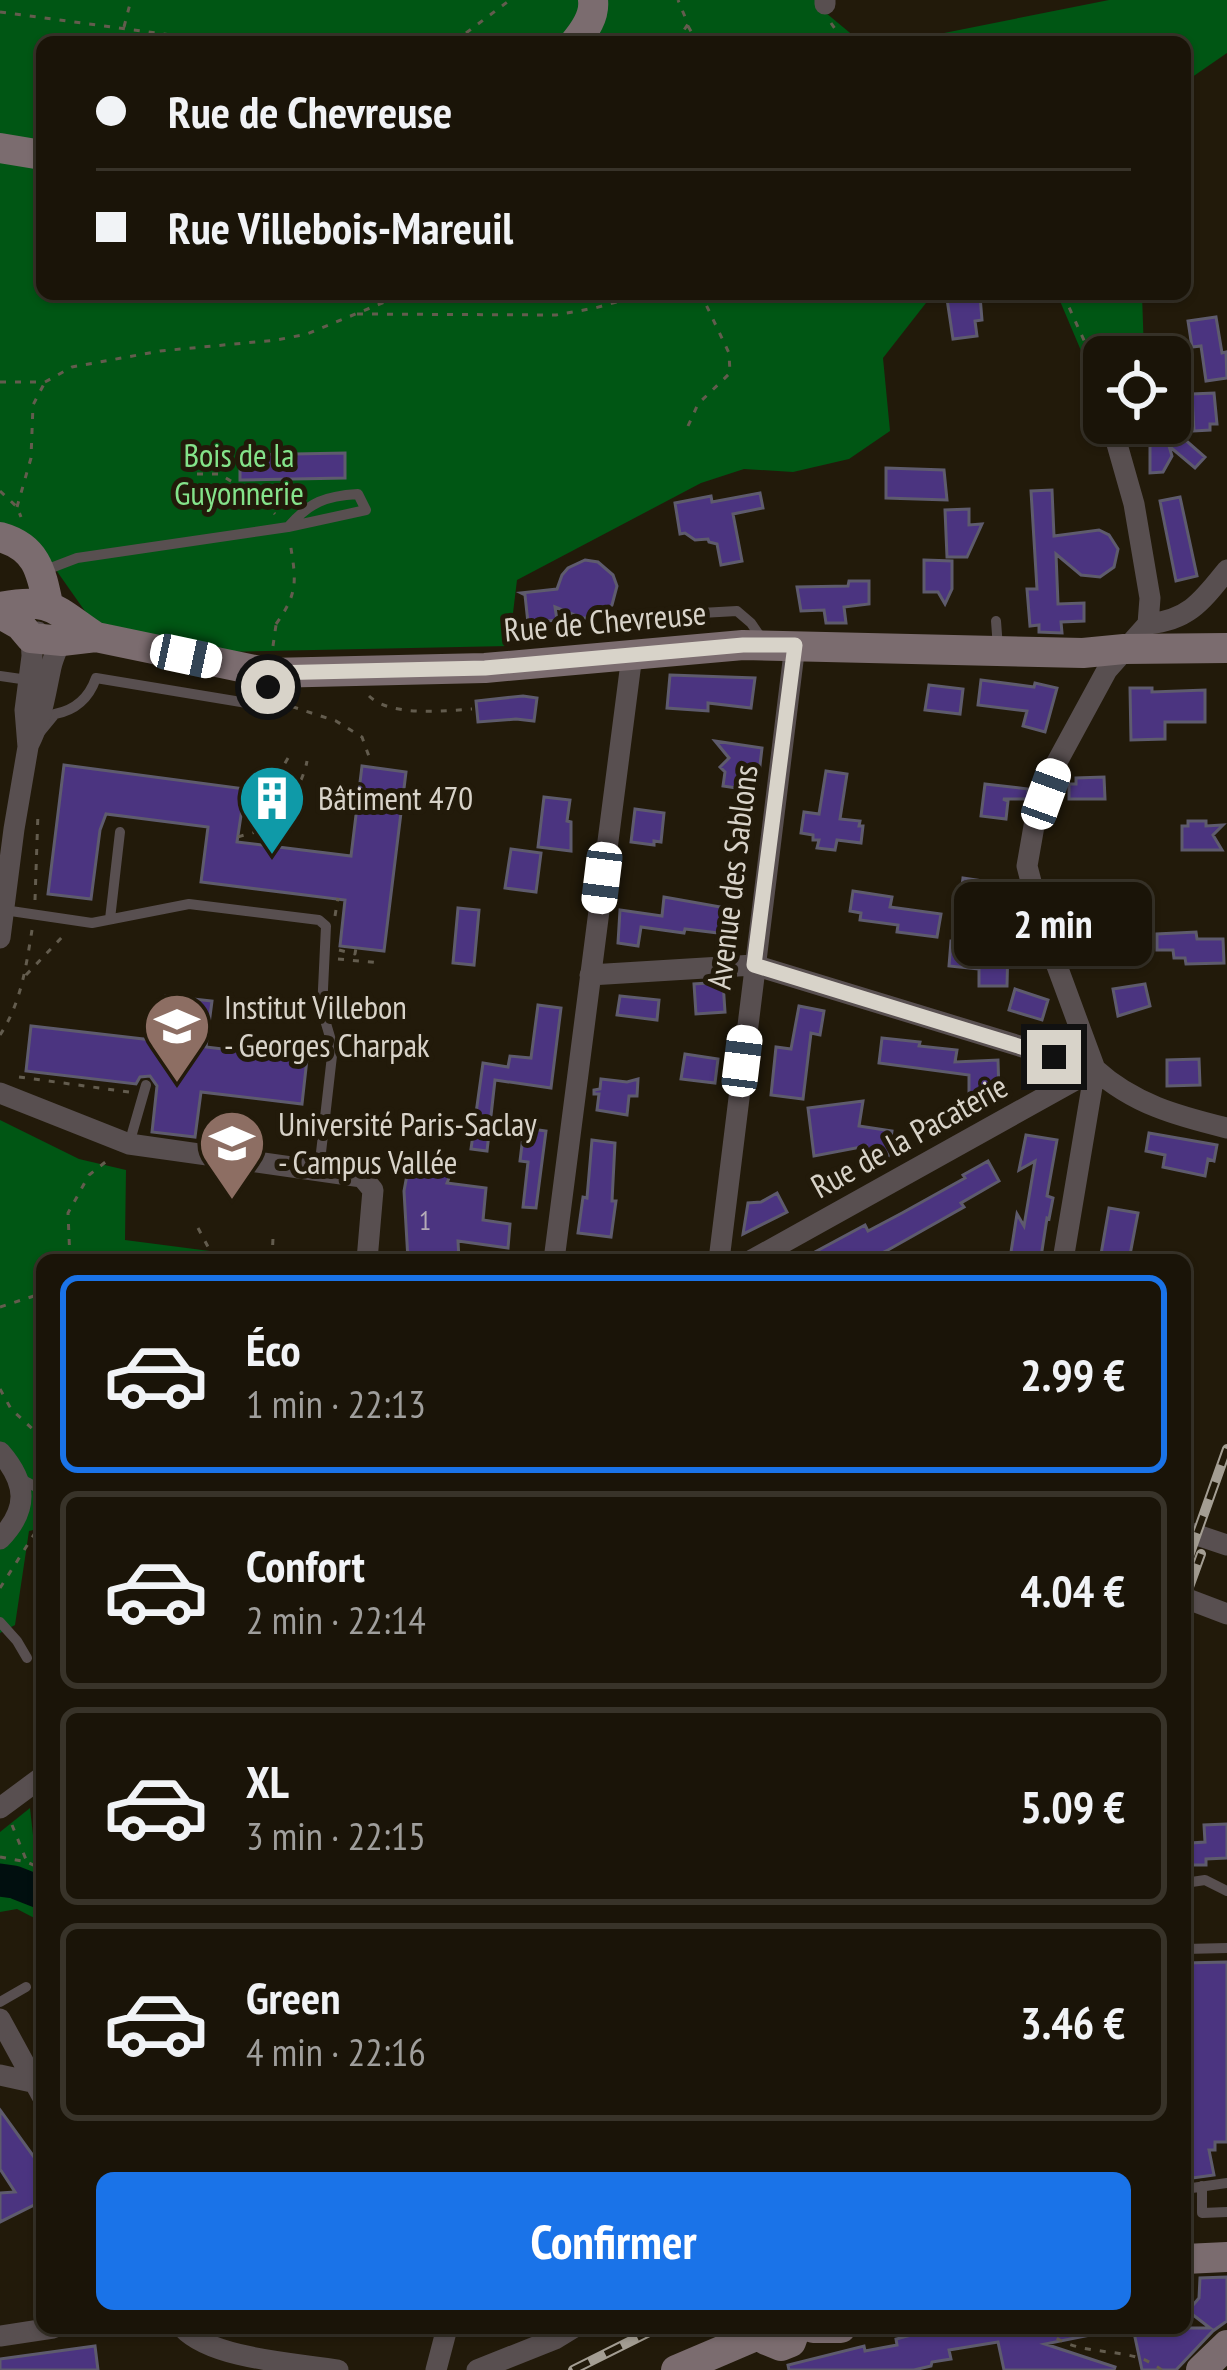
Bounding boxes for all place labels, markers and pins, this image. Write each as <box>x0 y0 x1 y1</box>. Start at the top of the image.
building icon: Bâtiment 470 <box>237 763 307 857</box>
place label: Bâtiment 470 <box>318 776 473 819</box>
place label: Institut Villebon - Georges Charpak <box>224 985 430 1066</box>
school or university icon: Institut Villebon - Georges Charpak <box>142 991 212 1085</box>
place label: Université Paris-Saclay - Campus Vallée <box>278 1102 537 1183</box>
school or university icon: Université Paris-Saclay - Campus Vallée <box>197 1108 267 1202</box>

